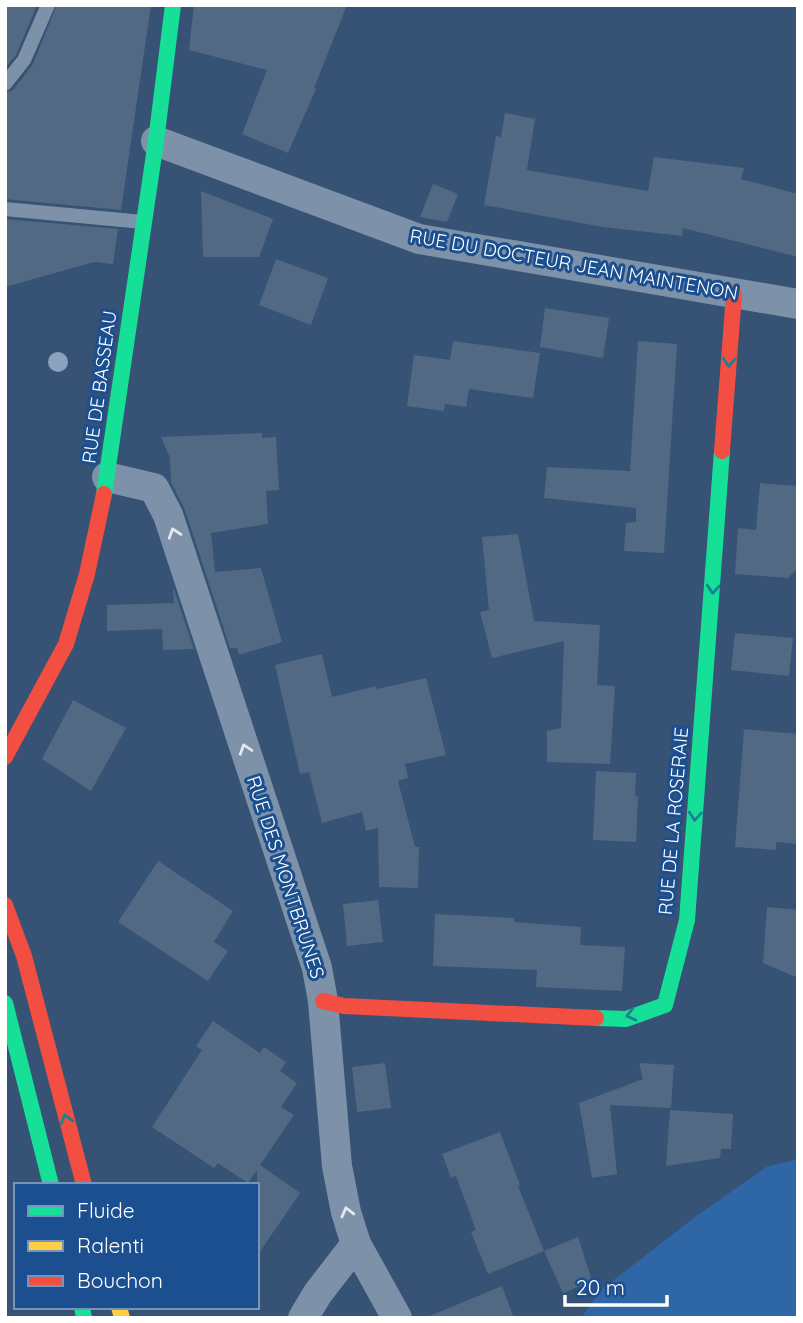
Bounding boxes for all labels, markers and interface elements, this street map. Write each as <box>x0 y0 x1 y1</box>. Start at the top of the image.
street label: RUE DU DOCTEUR JEAN MAINTENON <box>408 223 740 305</box>
street label: RUE DE BASSEAU <box>76 309 122 465</box>
one-way arrow <box>722 357 737 368</box>
one-way arrow <box>168 527 182 540</box>
one-way arrow <box>706 584 721 595</box>
street label: RUE DE LA ROSERAIE <box>653 726 693 916</box>
one-way arrow <box>239 743 253 756</box>
street label: RUE DES MONTBRUNES <box>242 773 330 981</box>
one-way arrow <box>688 811 703 822</box>
one-way arrow <box>626 1007 638 1022</box>
one-way arrow <box>60 1113 74 1125</box>
legend <box>14 1183 259 1309</box>
text: Fluide <box>77 1197 135 1223</box>
one-way arrow <box>341 1206 355 1218</box>
text: Ralenti <box>77 1232 144 1258</box>
scale bar <box>565 1264 666 1308</box>
text: Bouchon <box>77 1267 163 1293</box>
text: 20 m <box>576 1274 625 1300</box>

